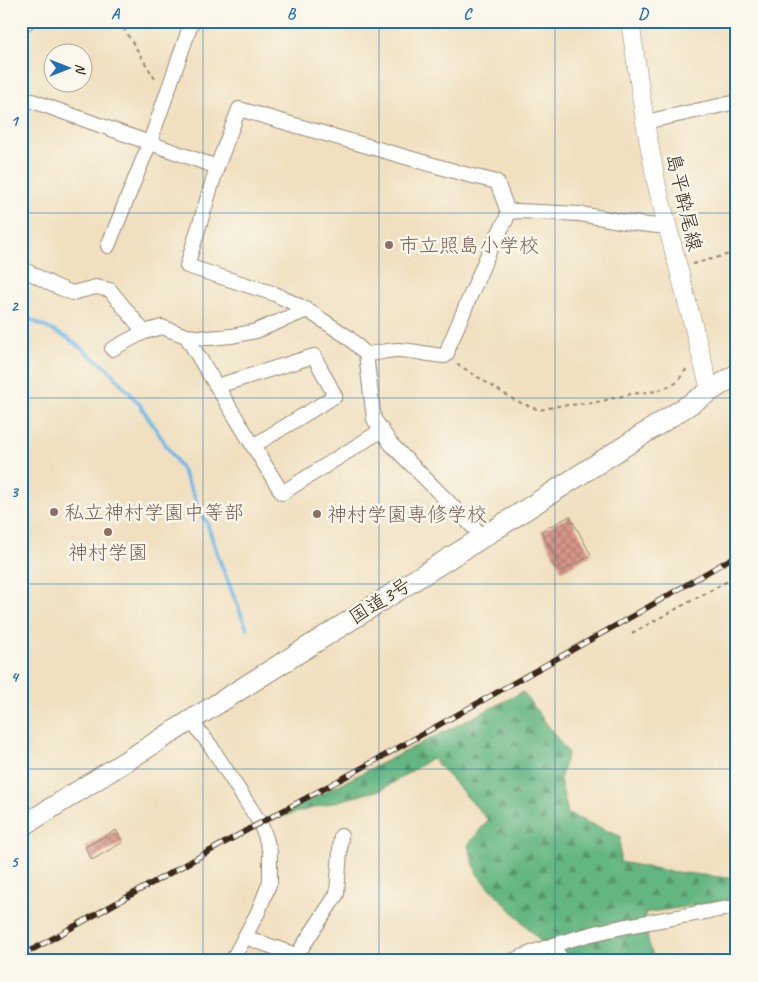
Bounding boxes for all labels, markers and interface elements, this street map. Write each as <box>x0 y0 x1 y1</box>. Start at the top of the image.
text: A <box>111 4 121 24</box>
text: B <box>287 4 297 24</box>
text: C <box>463 4 473 24</box>
text: D <box>638 4 649 24</box>
north arrow <box>42 42 92 92</box>
text: N <box>72 64 89 75</box>
text: 1 <box>10 111 19 131</box>
street label: 島平酔尾線 <box>661 150 707 254</box>
place label: 市立照島小学校 <box>399 233 539 258</box>
marker: 市立照島小学校 <box>383 239 395 251</box>
text: 2 <box>10 296 19 316</box>
text: 3 <box>10 482 19 502</box>
place label: 私立神村学園中等部 <box>64 500 244 525</box>
place label: 神村学園専修学校 <box>327 502 487 527</box>
marker: 私立神村学園中等部 <box>48 506 60 518</box>
marker: 神村学園専修学校 <box>311 508 323 520</box>
marker: 神村学園 <box>102 526 114 538</box>
place label: 神村学園 <box>68 540 148 565</box>
street label: 国道3号 <box>344 572 416 630</box>
text: 4 <box>10 667 19 687</box>
text: 5 <box>11 852 20 872</box>

